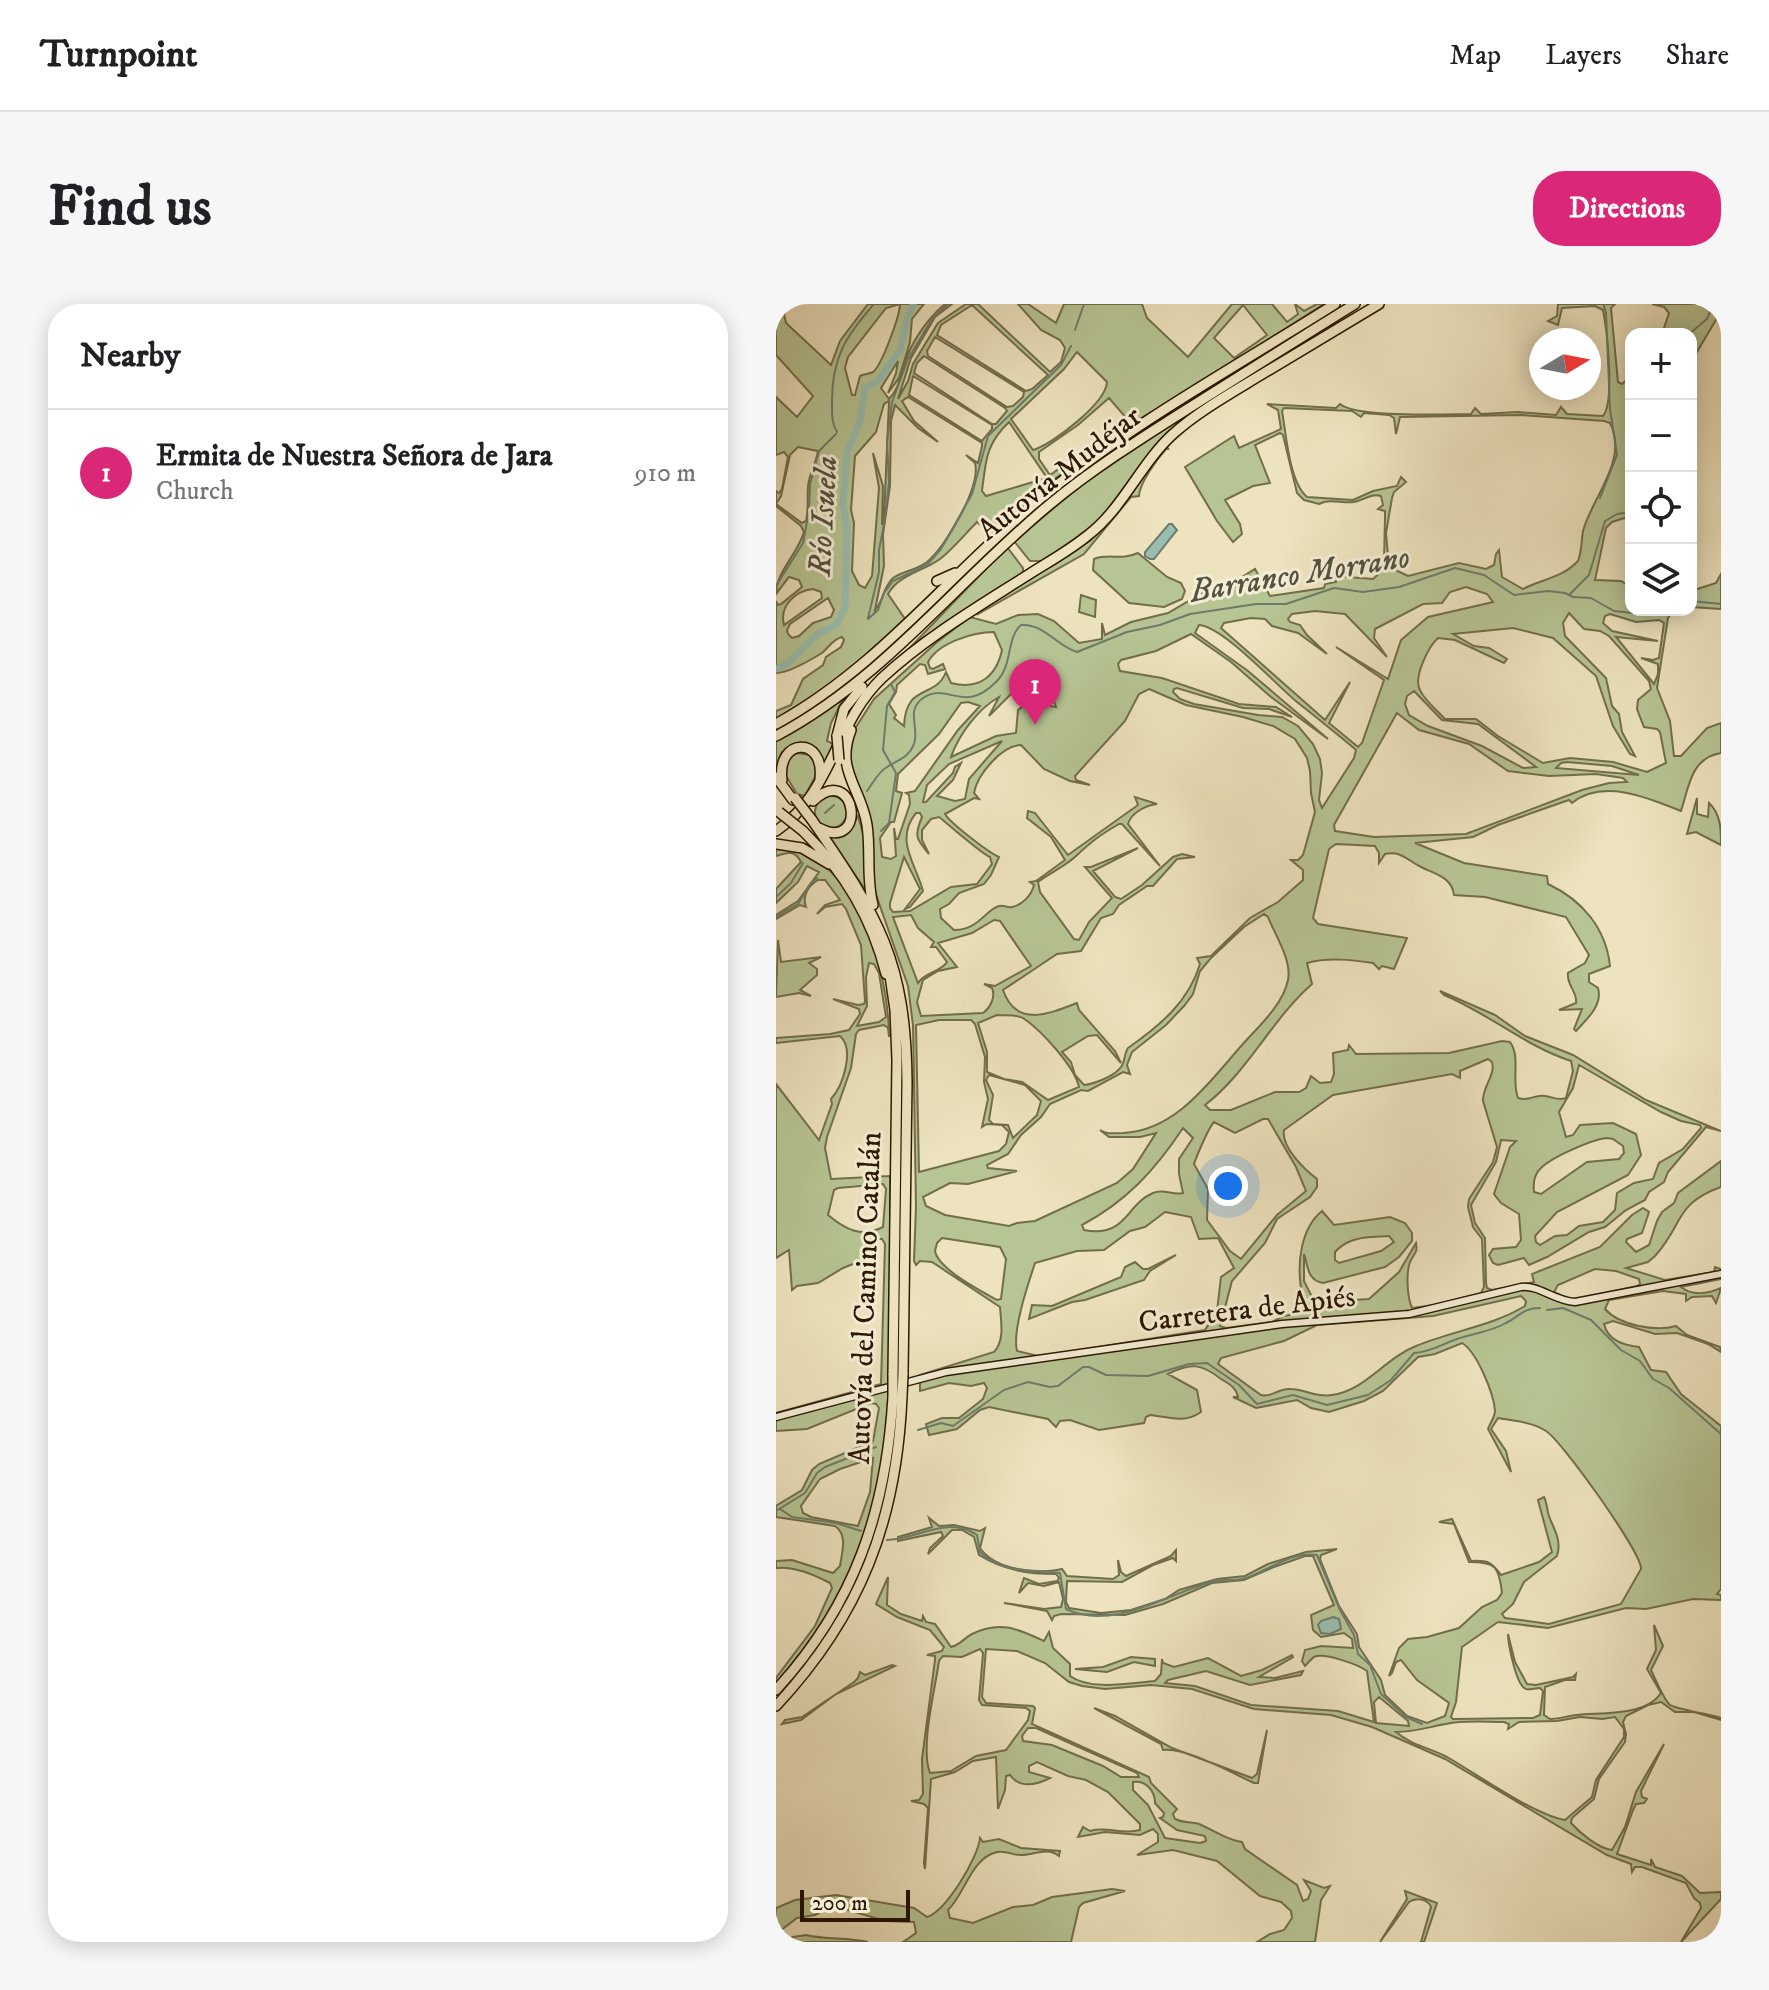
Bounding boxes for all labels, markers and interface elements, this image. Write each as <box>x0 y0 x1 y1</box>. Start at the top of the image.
text: Turnpoint <box>40 31 198 79</box>
text: Map <box>1450 38 1501 73</box>
text: Layers <box>1545 38 1622 73</box>
text: Share <box>1666 38 1729 73</box>
button: Directions <box>1533 171 1721 246</box>
text: Find us <box>48 173 212 243</box>
north arrow <box>1529 328 1601 400</box>
map controls <box>1625 328 1697 616</box>
button: + <box>1625 328 1697 400</box>
text: Nearby <box>80 335 181 377</box>
street label: Autovía Mudéjar <box>971 399 1149 549</box>
button: − <box>1625 400 1697 472</box>
text: Ermita de Nuestra Señora de Jara <box>156 438 552 475</box>
water label: Río Isuela <box>801 455 847 578</box>
text: 1 <box>101 457 111 490</box>
text: 910 m <box>635 457 696 490</box>
button: locate <box>1625 472 1697 544</box>
text: Church <box>156 475 234 508</box>
water label: Barranco Morrano <box>1186 538 1413 612</box>
button: layers <box>1625 544 1697 616</box>
pin: 1 <box>1009 659 1061 725</box>
street label: Autovía del Camino Catalán <box>842 1131 890 1465</box>
your location <box>1208 1166 1248 1206</box>
street label: Carretera de Apiés <box>1137 1278 1357 1342</box>
scale bar <box>800 1886 910 1922</box>
text: 200 m <box>812 1890 868 1917</box>

